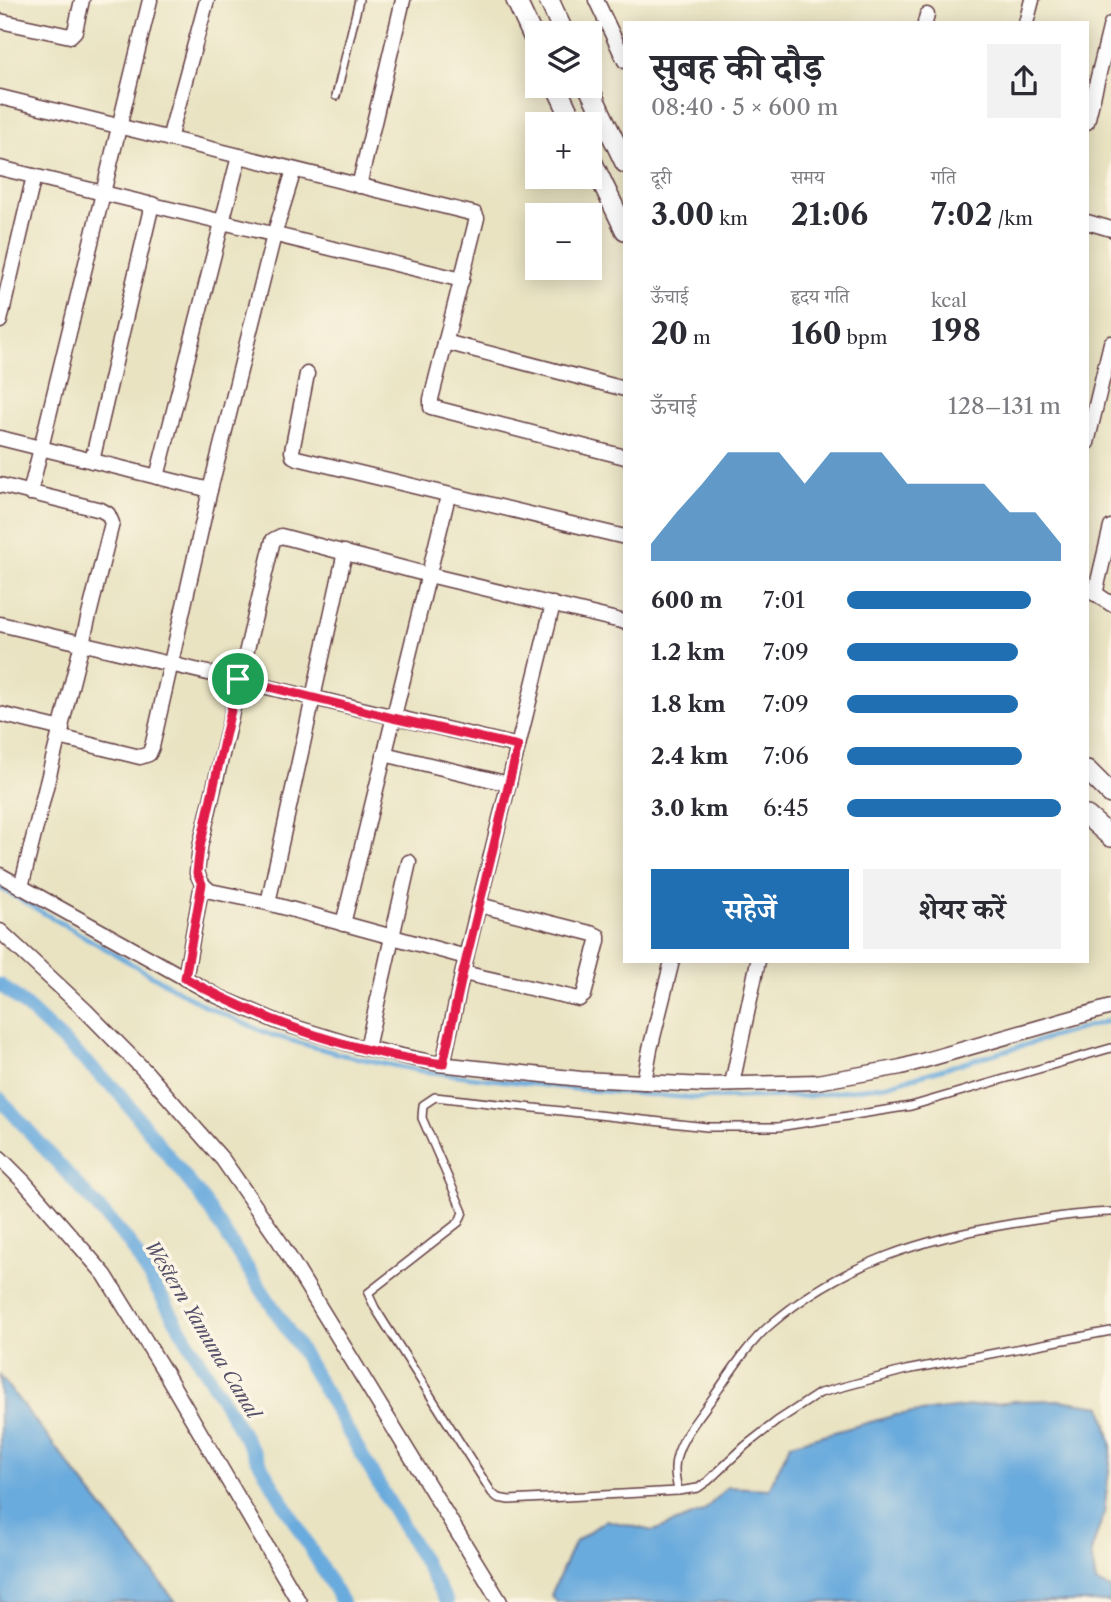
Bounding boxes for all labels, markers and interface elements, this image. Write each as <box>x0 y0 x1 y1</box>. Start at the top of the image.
map controls <box>525 21 602 280</box>
button: layers <box>525 21 602 98</box>
text: सुबह की दौड़ <box>651 43 823 90</box>
button: share <box>987 44 1061 118</box>
text: 08:40 · 5 × 600 m <box>651 93 838 121</box>
button: + <box>525 112 602 189</box>
text: दूरी <box>651 166 672 189</box>
text: समय <box>791 166 824 189</box>
text: गति <box>931 166 956 189</box>
text: 3.00 <box>651 196 714 233</box>
text: 21:06 <box>791 196 868 233</box>
text: 7:02 <box>931 196 992 233</box>
button: − <box>525 203 602 280</box>
text: km <box>714 207 748 230</box>
text: /km <box>992 207 1033 230</box>
text: ऊँचाई <box>651 285 688 308</box>
text: हृदय गति <box>791 285 849 308</box>
text: kcal <box>931 289 967 312</box>
text: 198 <box>931 312 981 349</box>
text: 20 <box>651 315 688 352</box>
text: 160 <box>791 315 842 352</box>
text: m <box>688 326 711 349</box>
text: bpm <box>842 326 887 349</box>
text: ऊँचाई <box>651 392 696 420</box>
text: 128–131 m <box>948 392 1061 420</box>
text: 600 m <box>651 586 723 614</box>
text: 7:01 <box>763 586 805 614</box>
text: 1.2 km <box>651 638 725 666</box>
text: 7:09 <box>763 638 809 666</box>
pin <box>208 649 268 709</box>
icon: arrive <box>219 660 257 698</box>
text: 1.8 km <box>651 690 726 718</box>
text: 7:09 <box>763 690 809 718</box>
text: 2.4 km <box>651 742 728 770</box>
text: 7:06 <box>763 742 809 770</box>
text: 3.0 km <box>651 794 729 822</box>
text: 6:45 <box>763 794 809 822</box>
button: सहेजें <box>651 869 849 949</box>
button: शेयर करें <box>863 869 1061 949</box>
water label: Western Yamuna Canal <box>140 1236 266 1425</box>

